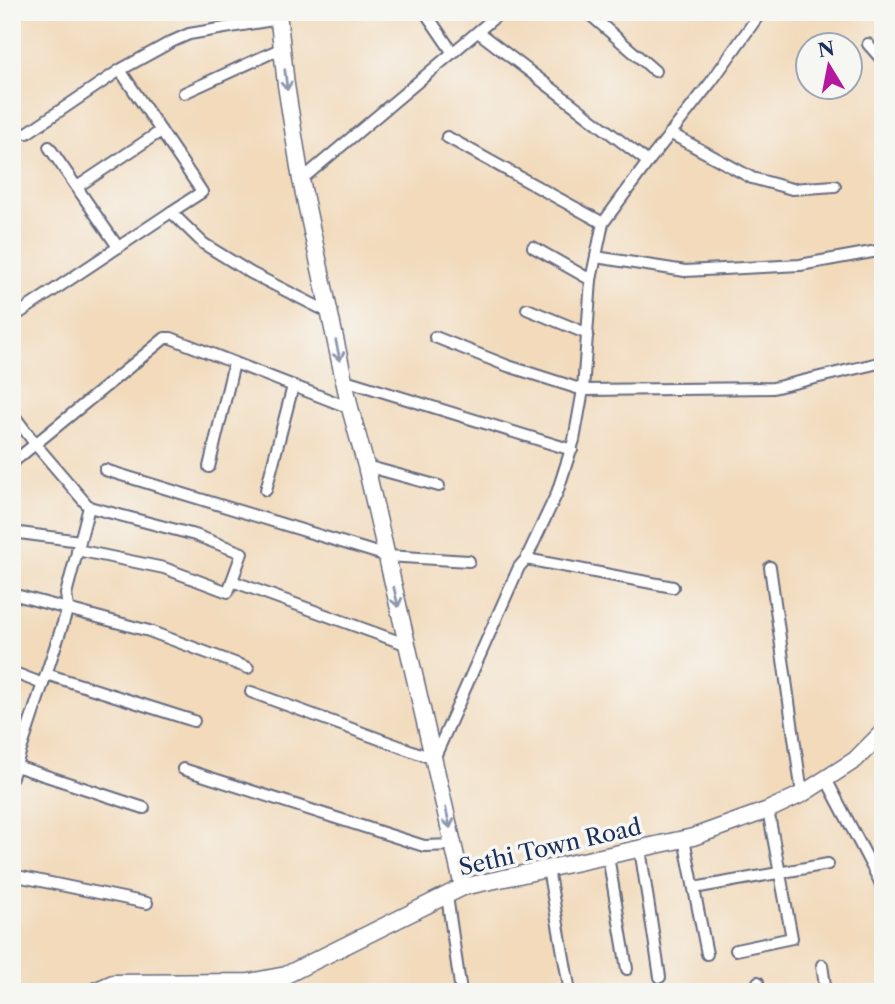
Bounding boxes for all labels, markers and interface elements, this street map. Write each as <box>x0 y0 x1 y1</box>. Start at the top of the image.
north arrow <box>794 32 864 102</box>
text: N <box>816 37 836 63</box>
one-way arrow <box>279 68 292 91</box>
one-way arrow <box>332 339 346 362</box>
one-way arrow <box>390 585 403 607</box>
one-way arrow <box>441 806 455 829</box>
street label: Sethi Town Road <box>456 812 644 882</box>

